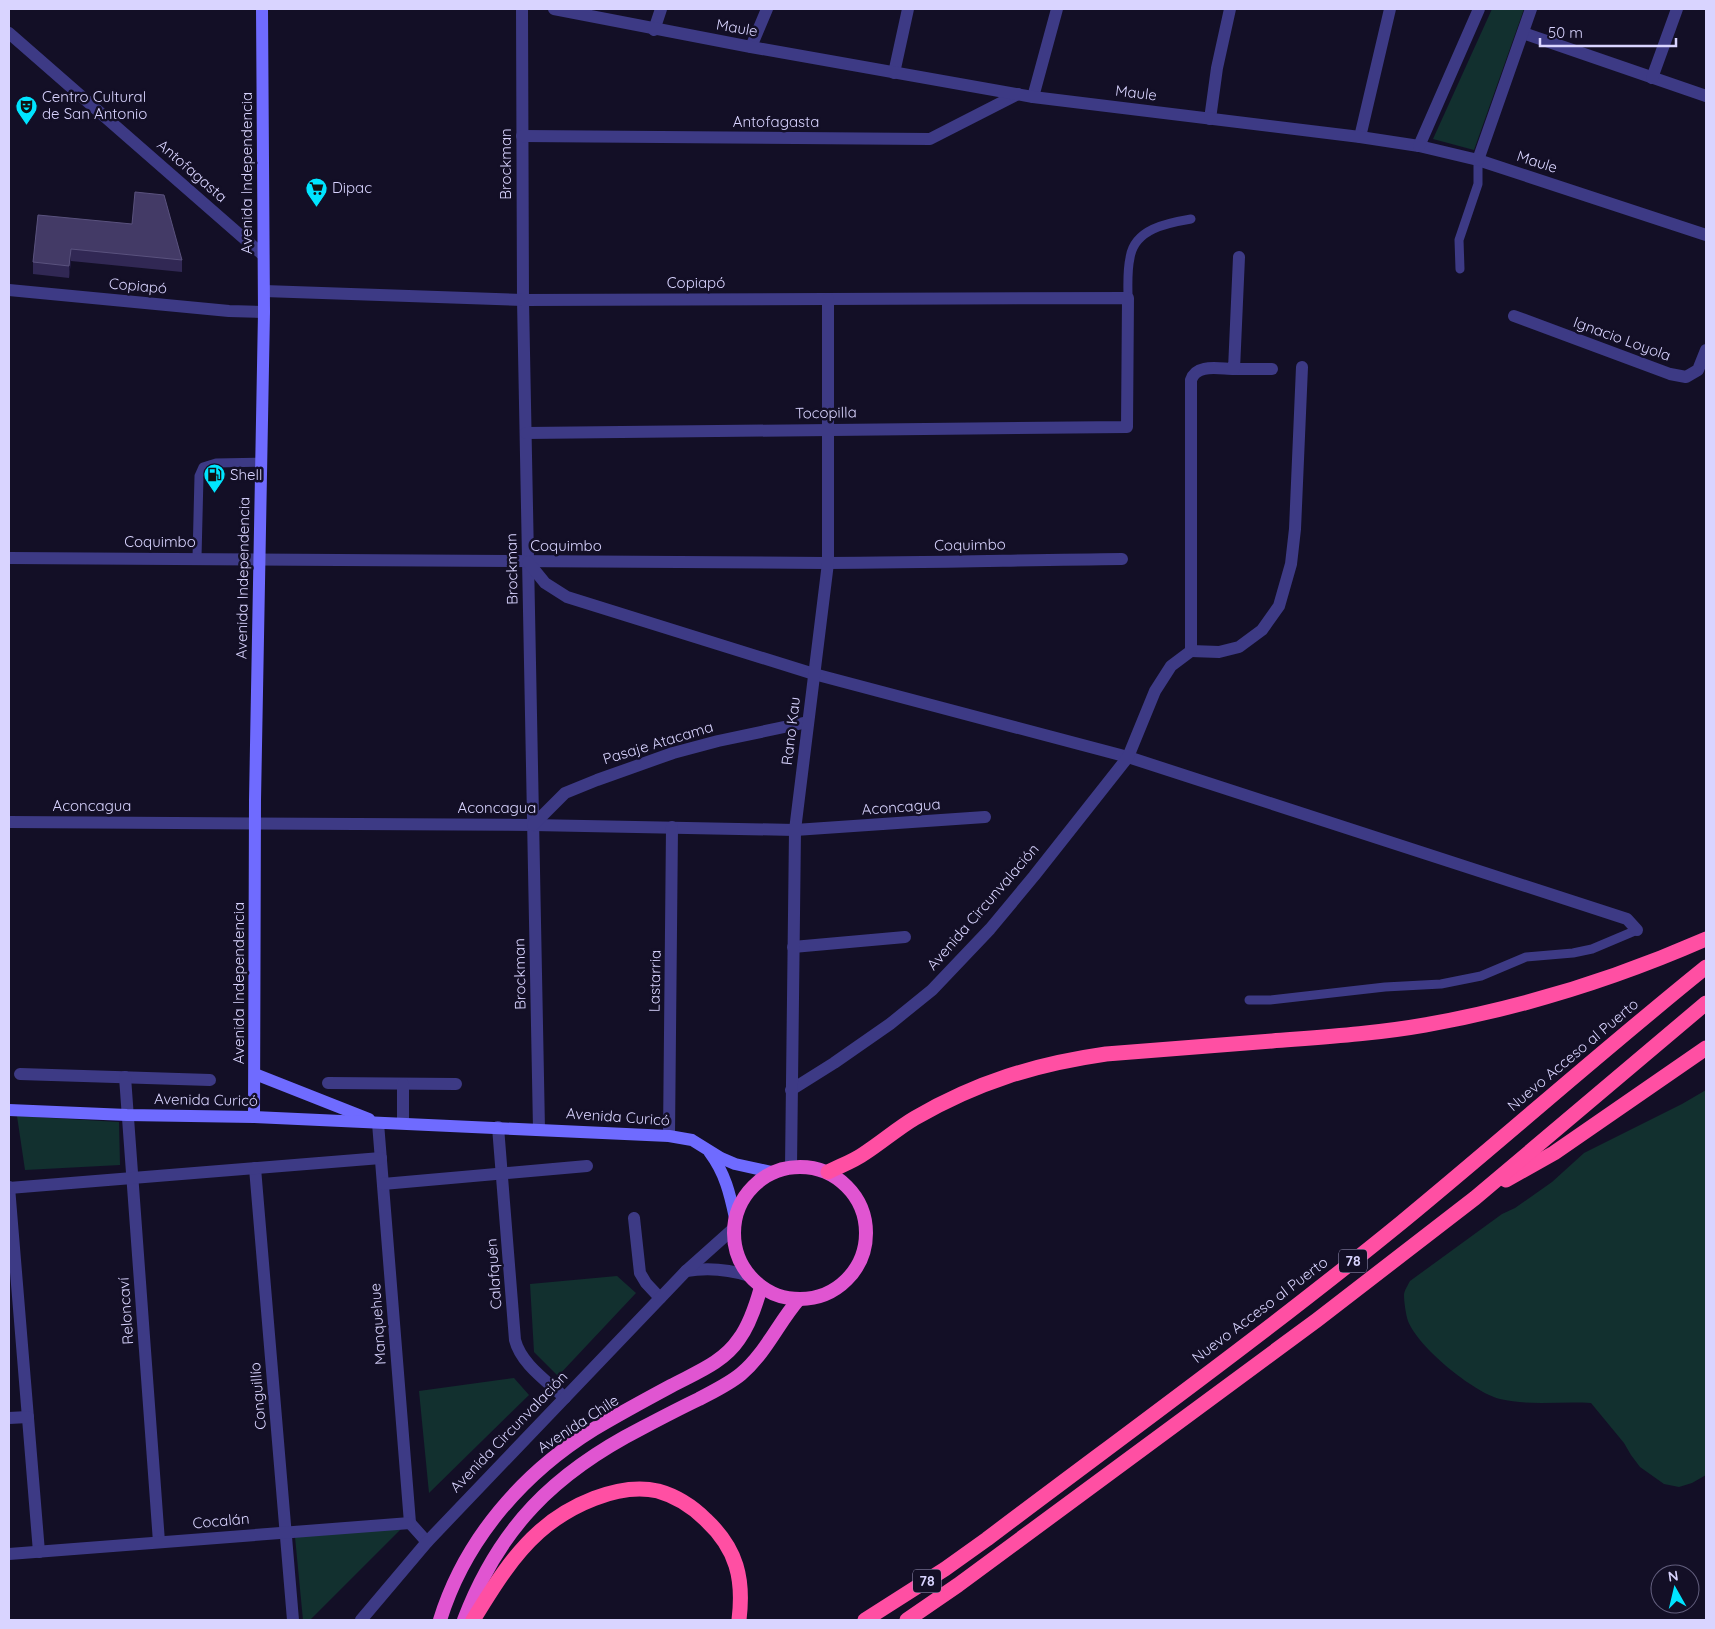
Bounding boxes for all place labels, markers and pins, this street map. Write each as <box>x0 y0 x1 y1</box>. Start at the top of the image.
place label: Centro Cultural de San Antonio <box>42 87 147 123</box>
theatre icon: Centro Cultural de San Antonio <box>14 94 38 125</box>
supermarket icon: Dipac <box>304 176 328 207</box>
place label: Dipac <box>332 178 372 197</box>
fuel station icon: Shell <box>202 463 226 494</box>
place label: Shell <box>230 465 262 484</box>

